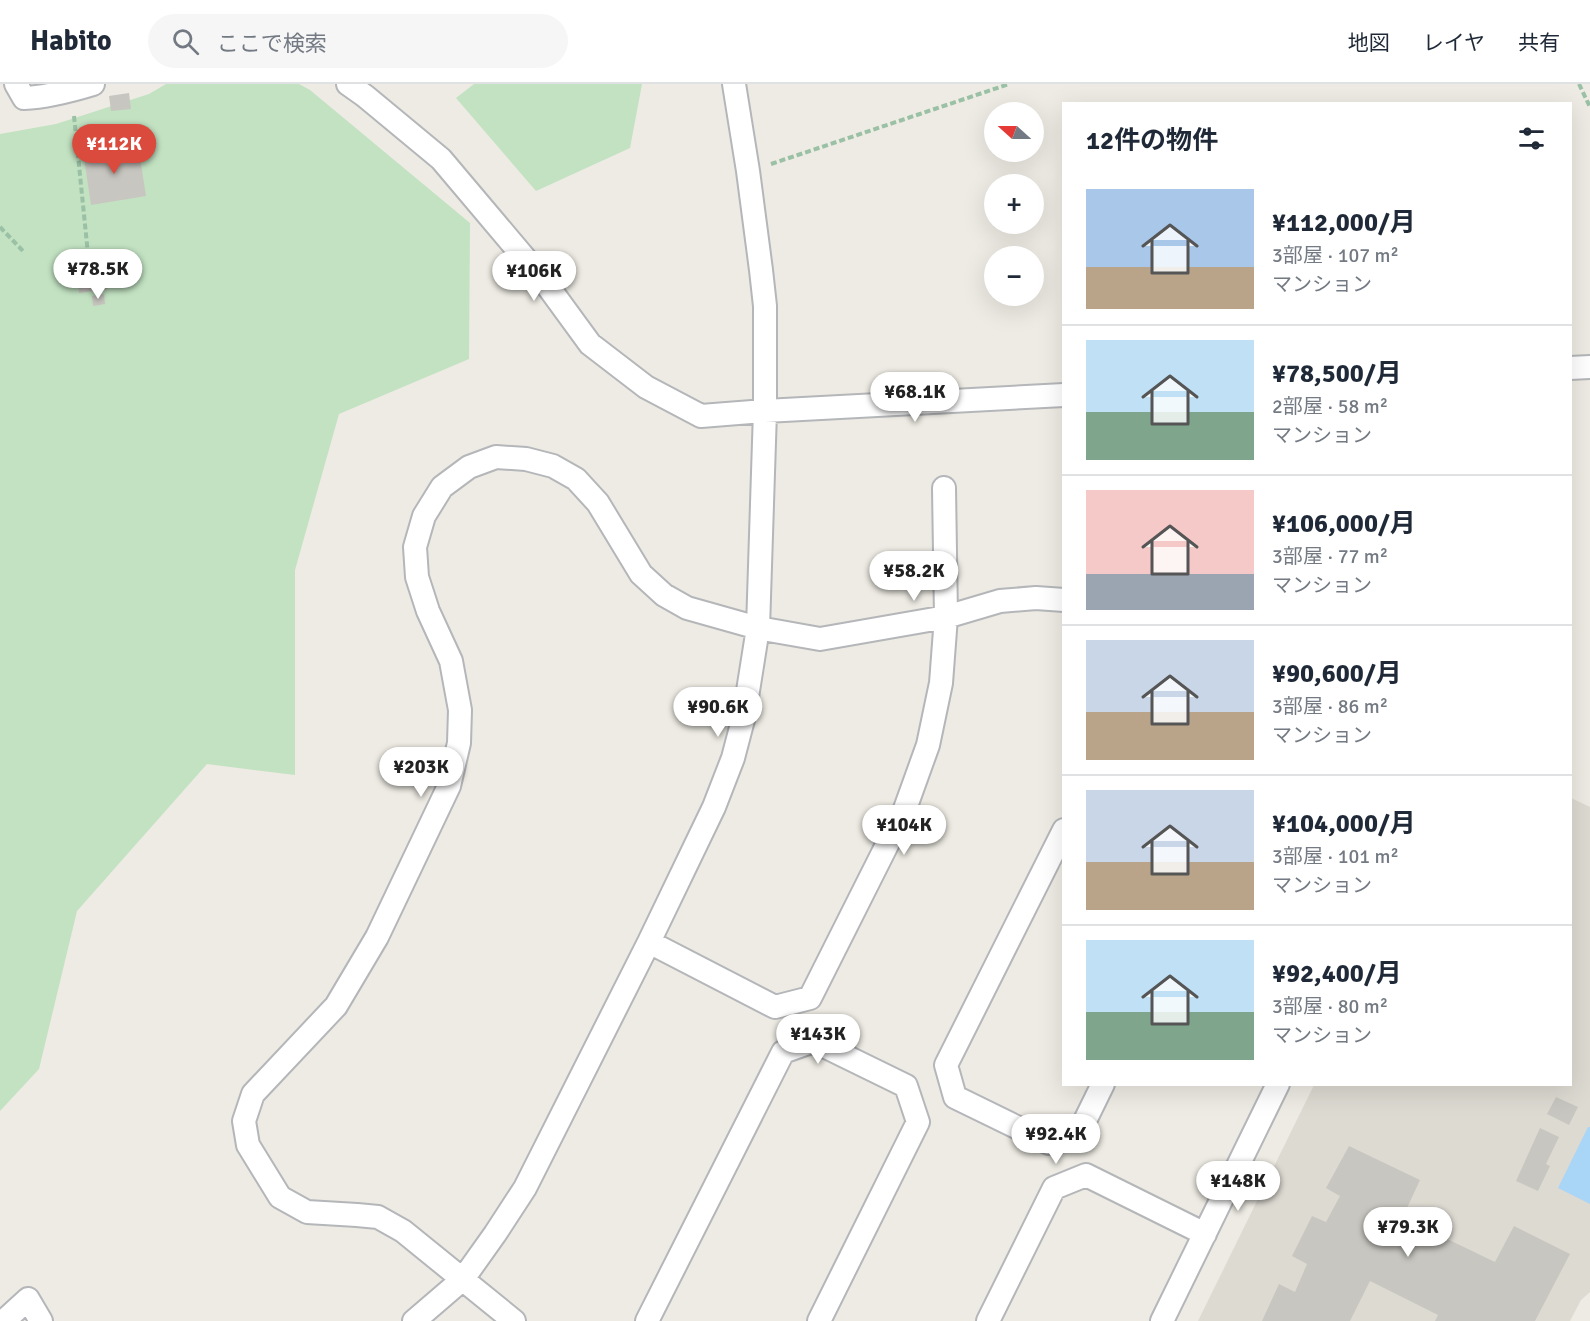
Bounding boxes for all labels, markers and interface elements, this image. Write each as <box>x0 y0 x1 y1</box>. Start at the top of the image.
search box <box>148 14 568 68</box>
text: Habito <box>30 24 112 58</box>
icon: search <box>169 25 202 58</box>
text: ここで検索 <box>217 30 327 57</box>
text: 地図 <box>1348 30 1390 56</box>
text: レイヤ <box>1423 30 1485 56</box>
text: 共有 <box>1518 30 1560 56</box>
north arrow <box>984 102 1044 162</box>
map controls <box>984 102 1044 306</box>
icon: filters <box>1515 122 1548 155</box>
pin: ¥112K <box>72 124 156 175</box>
text: 12件の物件 <box>1086 125 1218 157</box>
text: ¥112K <box>86 131 142 156</box>
button: + <box>984 174 1044 234</box>
text: ¥112,000/月 <box>1272 207 1416 239</box>
icon: home <box>1134 213 1206 285</box>
text: 3部屋 · 107 m² <box>1272 243 1399 268</box>
button: − <box>984 246 1044 306</box>
pin: ¥78.5K <box>49 249 147 300</box>
pin: ¥106K <box>492 251 576 302</box>
text: ¥78.5K <box>67 256 129 281</box>
text: ¥106K <box>506 258 562 283</box>
text: マンション <box>1272 272 1372 297</box>
text: ¥78,500/月 <box>1272 358 1402 390</box>
icon: home <box>1134 364 1206 436</box>
pin: ¥68.1K <box>866 372 964 423</box>
text: ¥68.1K <box>884 379 946 404</box>
text: 2部屋 · 58 m² <box>1272 394 1388 419</box>
text: マンション <box>1272 423 1372 448</box>
text: ¥106,000/月 <box>1272 508 1416 540</box>
icon: home <box>1134 514 1206 586</box>
text: 3部屋 · 77 m² <box>1272 544 1388 569</box>
pin: ¥58.2K <box>865 551 963 602</box>
text: ¥58.2K <box>883 558 945 583</box>
text: マンション <box>1272 573 1372 598</box>
text: ¥90,600/月 <box>1272 658 1402 690</box>
icon: home <box>1134 664 1206 736</box>
pin: ¥90.6K <box>669 687 767 738</box>
text: ¥90.6K <box>687 694 749 719</box>
text: 3部屋 · 86 m² <box>1272 694 1388 719</box>
text: マンション <box>1272 723 1372 748</box>
pin: ¥203K <box>379 747 463 798</box>
text: ¥203K <box>393 754 449 779</box>
pin: ¥104K <box>862 805 946 856</box>
text: ¥104,000/月 <box>1272 808 1416 840</box>
text: ¥104K <box>876 812 932 837</box>
icon: home <box>1134 814 1206 886</box>
text: 3部屋 · 101 m² <box>1272 844 1399 869</box>
text: マンション <box>1272 873 1372 898</box>
text: ¥92,400/月 <box>1272 958 1402 990</box>
icon: home <box>1134 964 1206 1036</box>
text: 3部屋 · 80 m² <box>1272 994 1388 1019</box>
pin: ¥143K <box>776 1014 860 1065</box>
text: ¥143K <box>790 1021 846 1046</box>
text: マンション <box>1272 1023 1372 1048</box>
pin: ¥92.4K <box>1007 1114 1105 1165</box>
text: ¥92.4K <box>1025 1121 1087 1146</box>
pin: ¥148K <box>1196 1161 1280 1212</box>
text: ¥148K <box>1210 1168 1266 1193</box>
pin: ¥79.3K <box>1359 1207 1457 1258</box>
text: ¥79.3K <box>1377 1214 1439 1239</box>

